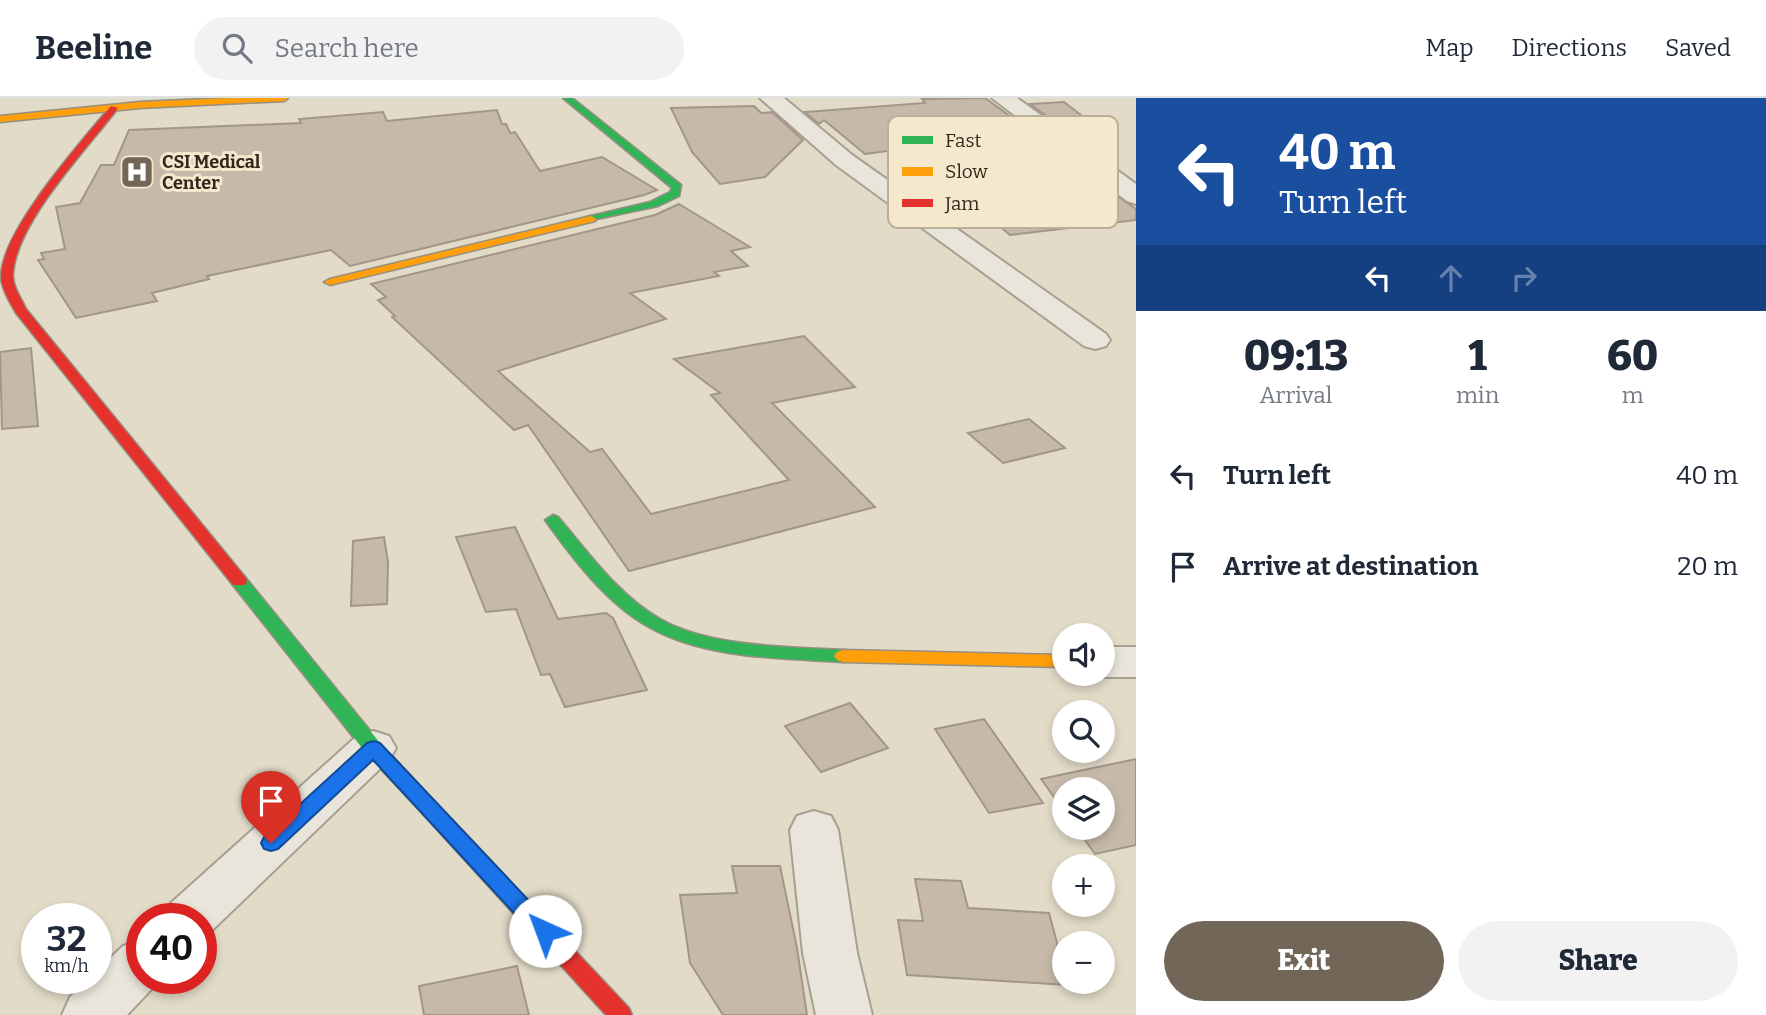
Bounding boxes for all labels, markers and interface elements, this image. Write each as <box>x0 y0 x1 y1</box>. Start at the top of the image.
search box <box>194 17 684 80</box>
text: Beeline <box>35 28 152 68</box>
icon: search <box>218 29 256 67</box>
text: Search here <box>274 33 419 64</box>
text: Map <box>1425 34 1474 62</box>
text: Directions <box>1512 34 1627 62</box>
text: Saved <box>1665 34 1731 62</box>
legend <box>888 116 1118 228</box>
text: 40 m <box>1279 123 1396 182</box>
icon: left <box>1164 126 1255 217</box>
text: Fast <box>945 129 982 152</box>
place label: CSI Medical Center <box>162 151 261 194</box>
hospital icon: CSI Medical Center <box>118 153 156 191</box>
text: Slow <box>945 160 988 183</box>
text: Turn left <box>1279 183 1407 221</box>
text: Jam <box>944 192 979 215</box>
icon: left <box>1359 259 1397 297</box>
icon: ahead <box>1432 259 1470 297</box>
icon: right <box>1505 259 1543 297</box>
text: 09:13 <box>1244 331 1348 381</box>
text: 1 <box>1468 331 1487 381</box>
text: 60 <box>1607 331 1658 381</box>
text: Arrival <box>1260 381 1332 409</box>
text: min <box>1456 381 1499 409</box>
text: m <box>1622 381 1644 409</box>
icon: left <box>1164 457 1202 495</box>
text: Turn left <box>1223 460 1331 491</box>
text: 40 m <box>1676 460 1738 491</box>
icon: arrive <box>1164 548 1202 586</box>
text: Arrive at destination <box>1223 551 1478 582</box>
text: 20 m <box>1677 551 1738 582</box>
map controls <box>1052 623 1115 994</box>
button: sound <box>1052 623 1115 686</box>
button: search <box>1052 700 1115 763</box>
pin <box>241 771 301 843</box>
button: layers <box>1052 777 1115 840</box>
icon: arrive <box>252 782 290 820</box>
button: + <box>1052 854 1115 917</box>
position arrow <box>508 894 582 968</box>
speed limit sign: 40 <box>126 903 217 994</box>
text: 32 <box>47 918 86 960</box>
button: Exit <box>1164 921 1444 1001</box>
button: Share <box>1458 921 1738 1001</box>
button: − <box>1052 931 1115 994</box>
text: km/h <box>44 955 89 977</box>

